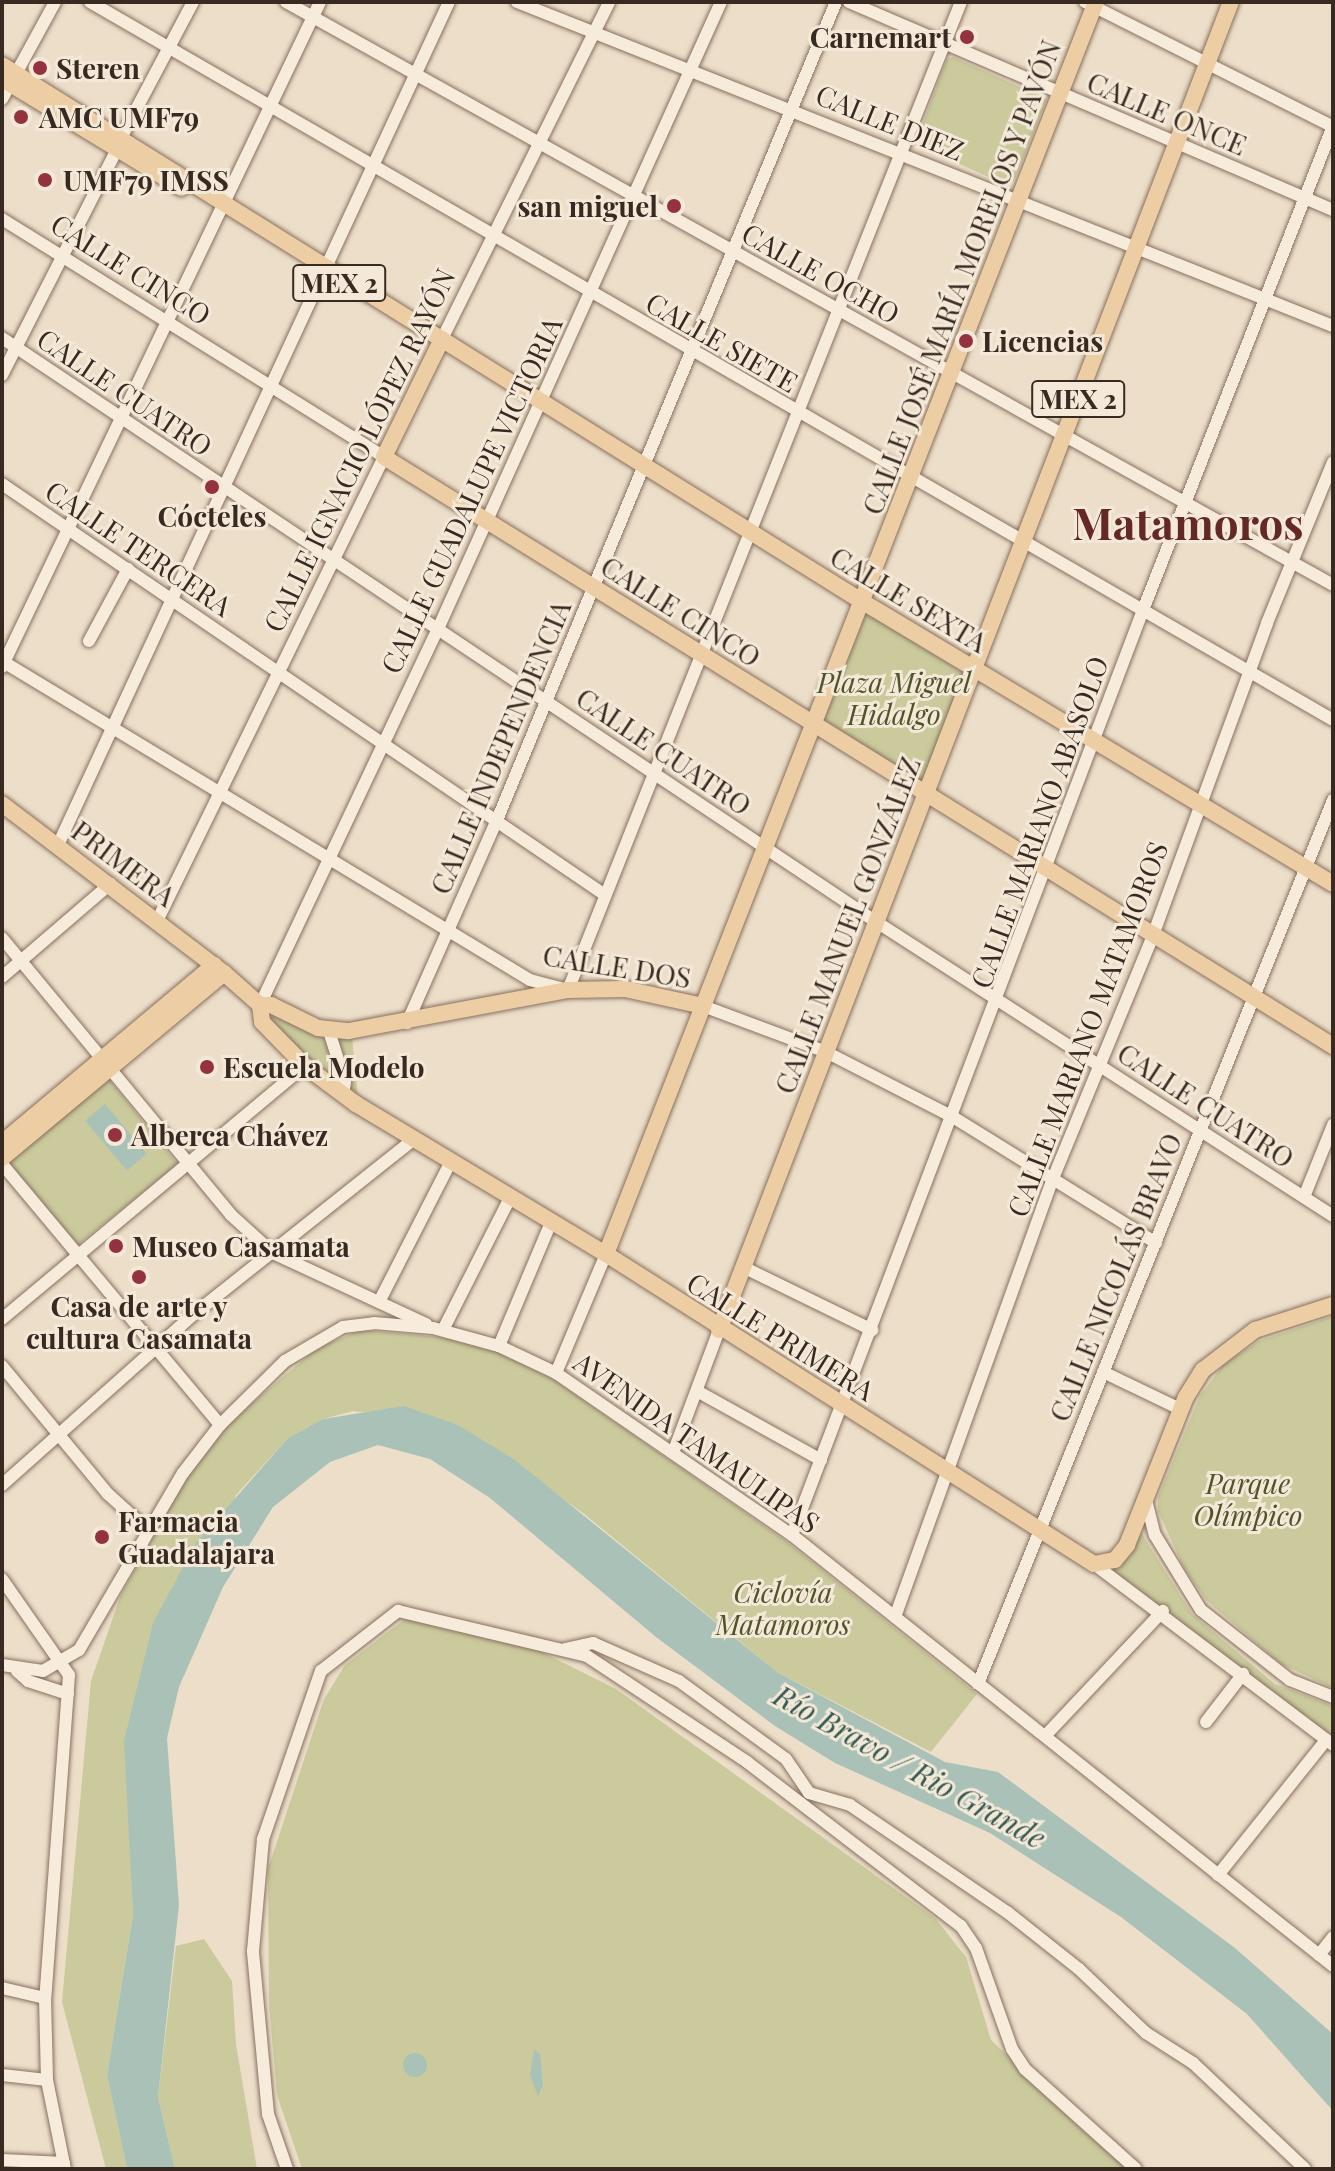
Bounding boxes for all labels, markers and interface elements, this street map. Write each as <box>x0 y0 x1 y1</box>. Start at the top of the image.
place label: Carnemart <box>810 20 951 54</box>
marker: Carnemart <box>958 28 976 46</box>
street label: CALLE JOSÉ MARÍA MORELOS Y PAVÓN <box>854 34 1068 520</box>
place label: Steren <box>56 51 140 85</box>
marker: Steren <box>31 59 49 77</box>
street label: CALLE ONCE <box>1082 64 1252 162</box>
street label: CALLE DIEZ <box>811 77 969 167</box>
place label: AMC UMF79 <box>39 100 199 134</box>
marker: AMC UMF79 <box>10 106 32 128</box>
place label: UMF79 IMSS <box>63 163 229 197</box>
marker: UMF79 IMSS <box>34 169 56 191</box>
place label: san miguel <box>517 189 658 223</box>
marker: san miguel <box>665 197 683 215</box>
street label: CALLE CINCO <box>45 207 217 331</box>
street label: CALLE OCHO <box>736 216 906 330</box>
road number: MEX 2 <box>291 261 387 305</box>
street label: CALLE IGNACIO LÓPEZ RAYÓN <box>256 263 462 637</box>
street label: CALLE SIETE <box>640 285 804 399</box>
street label: CALLE GUADALUPE VICTORIA <box>373 311 569 679</box>
street label: CALLE CUATRO <box>31 321 219 463</box>
place label: Licencias <box>982 324 1103 358</box>
marker: Licencias <box>957 332 975 350</box>
road number: MEX 2 <box>1030 377 1126 421</box>
street label: CALLE TERCERA <box>39 473 239 623</box>
marker: Cócteles <box>203 478 221 496</box>
district label: Matamoros <box>1072 496 1304 548</box>
place label: Cócteles <box>158 499 266 533</box>
street label: CALLE SEXTA <box>825 539 993 659</box>
street label: CALLE CINCO <box>595 549 767 673</box>
street label: CALLE INDEPENDENCIA <box>423 595 577 899</box>
street label: CALLE MARIANO ABASOLO <box>963 651 1115 993</box>
park label: Plaza Miguel Hidalgo <box>817 665 971 731</box>
street label: CALLE CUATRO <box>570 680 758 822</box>
street label: CALLE MANUEL GONZÁLEZ <box>767 752 927 1098</box>
street label: PRIMERA <box>65 813 183 913</box>
street label: CALLE MARIANO MATAMOROS <box>1000 837 1174 1221</box>
street label: CALLE DOS <box>541 938 693 994</box>
street label: CALLE CUATRO <box>1112 1036 1300 1174</box>
place label: Escuela Modelo <box>223 1050 425 1084</box>
marker: Escuela Modelo <box>198 1058 216 1076</box>
place label: Alberca Chávez <box>131 1118 329 1152</box>
marker: Alberca Chávez <box>106 1126 124 1144</box>
street label: CALLE NICOLÁS BRAVO <box>1042 1128 1188 1426</box>
place label: Museo Casamata <box>132 1229 350 1263</box>
marker: Museo Casamata <box>107 1237 125 1255</box>
street label: CALLE PRIMERA <box>681 1265 881 1407</box>
marker: Casa de arte y cultura Casamata <box>130 1268 148 1286</box>
place label: Casa de arte y cultura Casamata <box>26 1289 252 1355</box>
street label: AVENIDA TAMAULIPAS <box>567 1344 827 1540</box>
park label: Parque Olímpico <box>1194 1466 1302 1532</box>
place label: Farmacia Guadalajara <box>118 1504 275 1570</box>
marker: Farmacia Guadalajara <box>93 1528 111 1546</box>
park label: Ciclovía Matamoros <box>716 1575 850 1641</box>
water label: Río Bravo / Rio Grande <box>768 1676 1052 1856</box>

